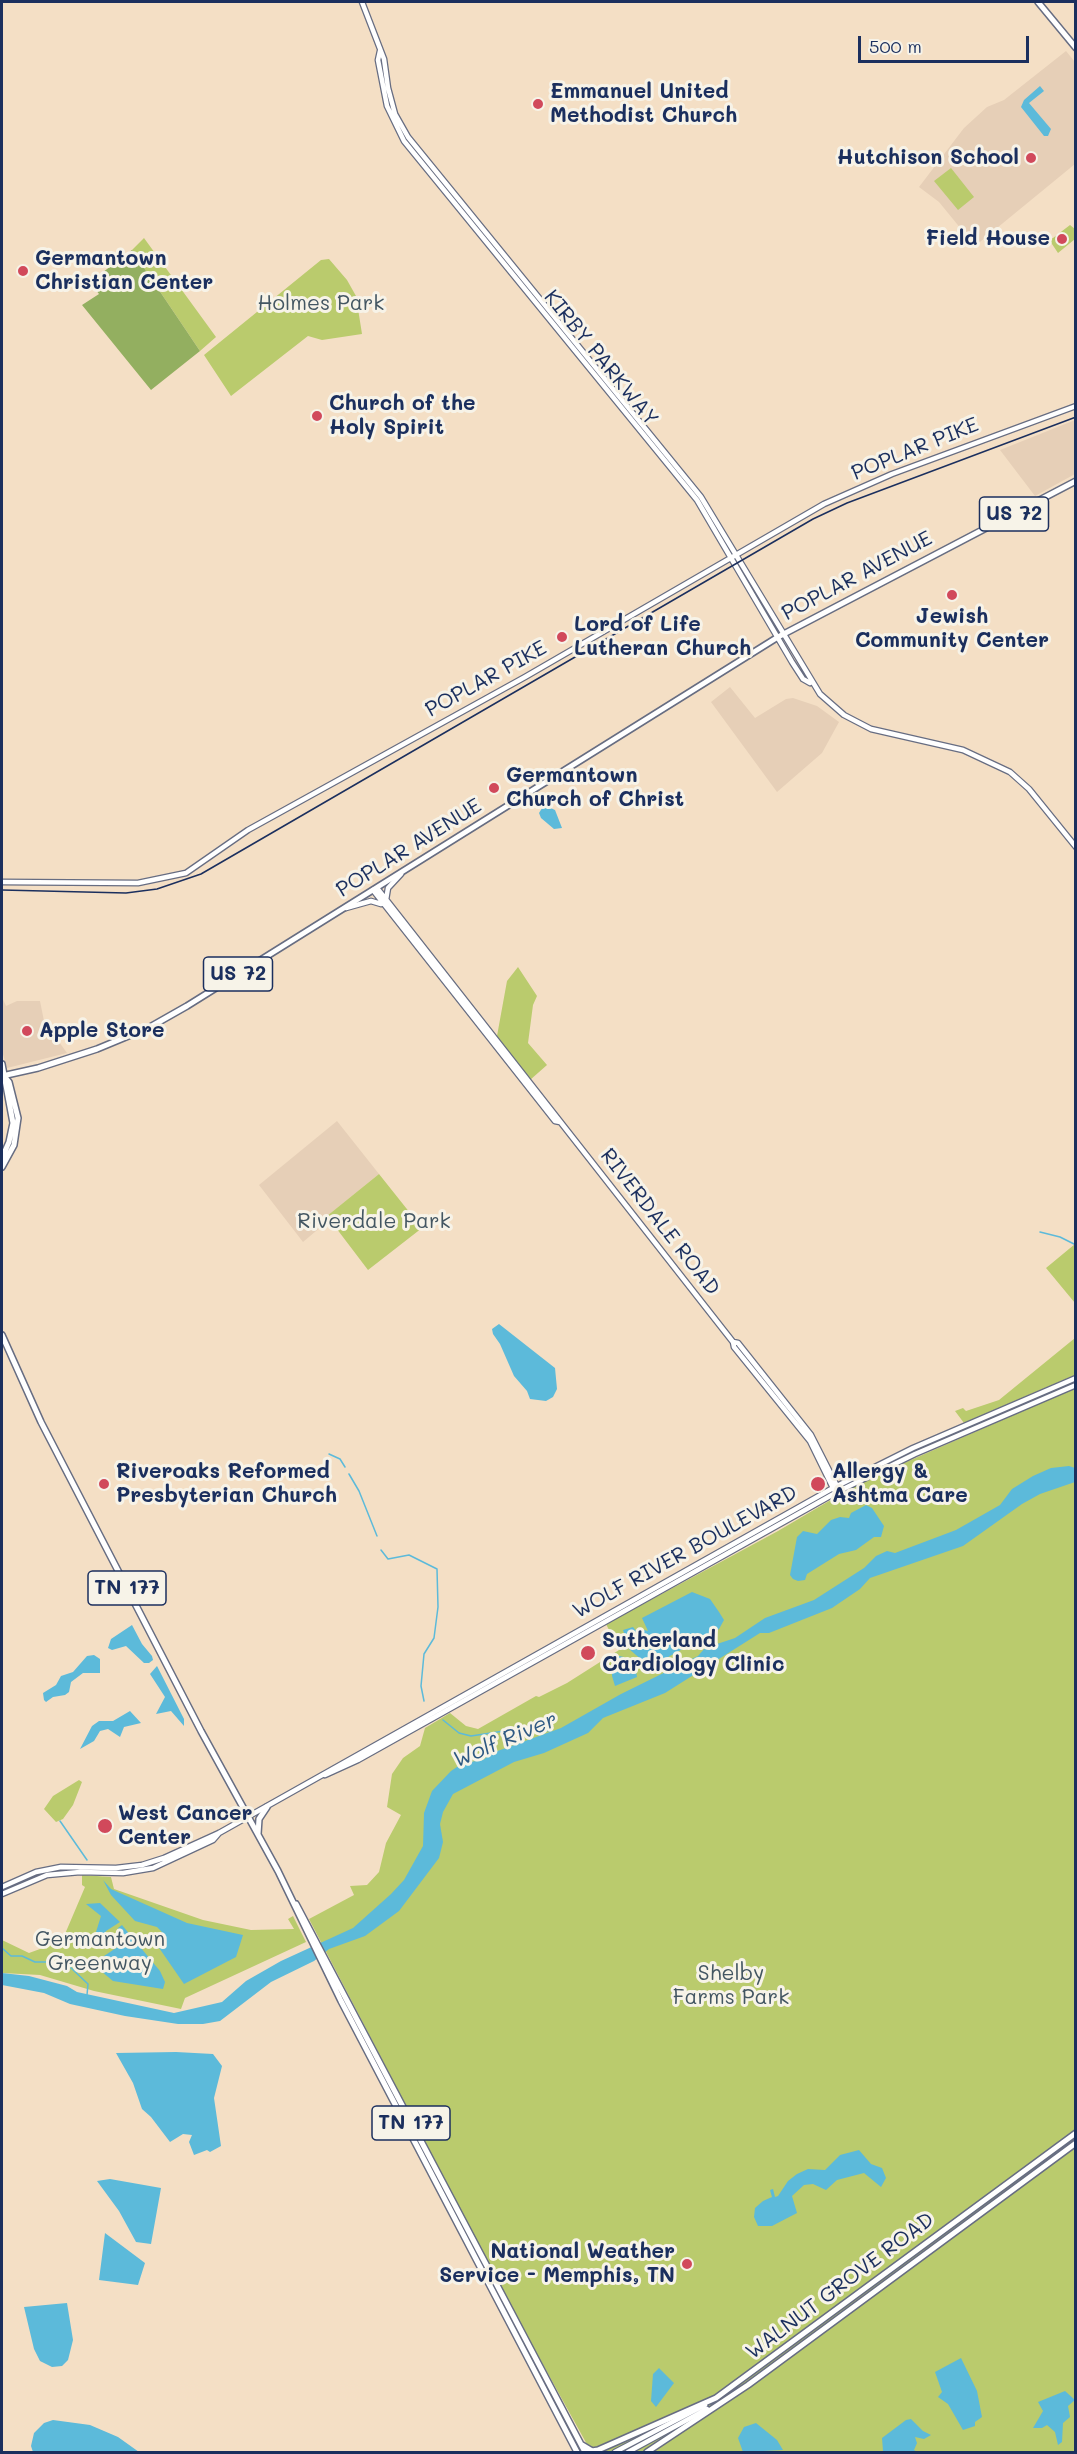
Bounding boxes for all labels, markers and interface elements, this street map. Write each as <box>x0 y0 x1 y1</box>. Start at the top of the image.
scale bar <box>861 24 1032 62</box>
text: 500 m <box>869 34 922 58</box>
place label: Emmanuel United Methodist Church <box>550 79 737 129</box>
marker: Emmanuel United Methodist Church <box>531 97 545 111</box>
place label: Hutchison School <box>837 145 1019 171</box>
marker: Hutchison School <box>1024 151 1038 165</box>
place label: Field House <box>926 226 1050 252</box>
marker: Field House <box>1055 232 1069 246</box>
place label: Germantown Christian Center <box>35 246 213 296</box>
marker: Germantown Christian Center <box>16 264 30 278</box>
street label: KIRBY PARKWAY <box>538 285 664 431</box>
park label: Holmes Park <box>258 291 384 317</box>
place label: Church of the Holy Spirit <box>329 391 475 441</box>
marker: Church of the Holy Spirit <box>310 409 324 423</box>
street label: POPLAR PIKE <box>848 412 982 486</box>
road number: US 72 <box>980 497 1048 531</box>
street label: POPLAR AVENUE <box>778 526 936 626</box>
marker: Jewish Community Center <box>945 588 959 602</box>
place label: Jewish Community Center <box>855 604 1049 654</box>
place label: Lord of Life Lutheran Church <box>574 612 751 662</box>
marker: Lord of Life Lutheran Church <box>555 630 569 644</box>
street label: POPLAR PIKE <box>421 635 551 723</box>
place label: Germantown Church of Christ <box>506 763 684 813</box>
marker: Germantown Church of Christ <box>487 781 501 795</box>
street label: POPLAR AVENUE <box>332 793 486 903</box>
road number: US 72 <box>204 957 272 991</box>
place label: Apple Store <box>39 1018 165 1044</box>
marker: Apple Store <box>20 1024 34 1038</box>
street label: RIVERDALE ROAD <box>595 1144 725 1300</box>
park label: Riverdale Park <box>297 1209 451 1235</box>
place label: Riveroaks Reformed Presbyterian Church <box>116 1459 337 1509</box>
place label: Allergy & Ashtma Care <box>832 1459 968 1509</box>
marker: Allergy & Ashtma Care <box>809 1475 827 1493</box>
marker: Riveroaks Reformed Presbyterian Church <box>97 1477 111 1491</box>
street label: WOLF RIVER BOULEVARD <box>568 1480 802 1624</box>
road number: TN 177 <box>88 1571 166 1605</box>
place label: Sutherland Cardiology Clinic <box>602 1628 784 1678</box>
marker: Sutherland Cardiology Clinic <box>579 1644 597 1662</box>
water label: Wolf River <box>449 1706 561 1774</box>
place label: West Cancer Center <box>118 1801 252 1851</box>
marker: West Cancer Center <box>96 1817 114 1835</box>
park label: Germantown Greenway <box>35 1927 165 1977</box>
park label: Shelby Farms Park <box>673 1961 789 2011</box>
road number: TN 177 <box>372 2106 450 2140</box>
street label: WALNUT GROVE ROAD <box>741 2207 939 2365</box>
place label: National Weather Service - Memphis, TN <box>439 2239 675 2289</box>
marker: National Weather Service - Memphis, TN <box>680 2257 694 2271</box>

